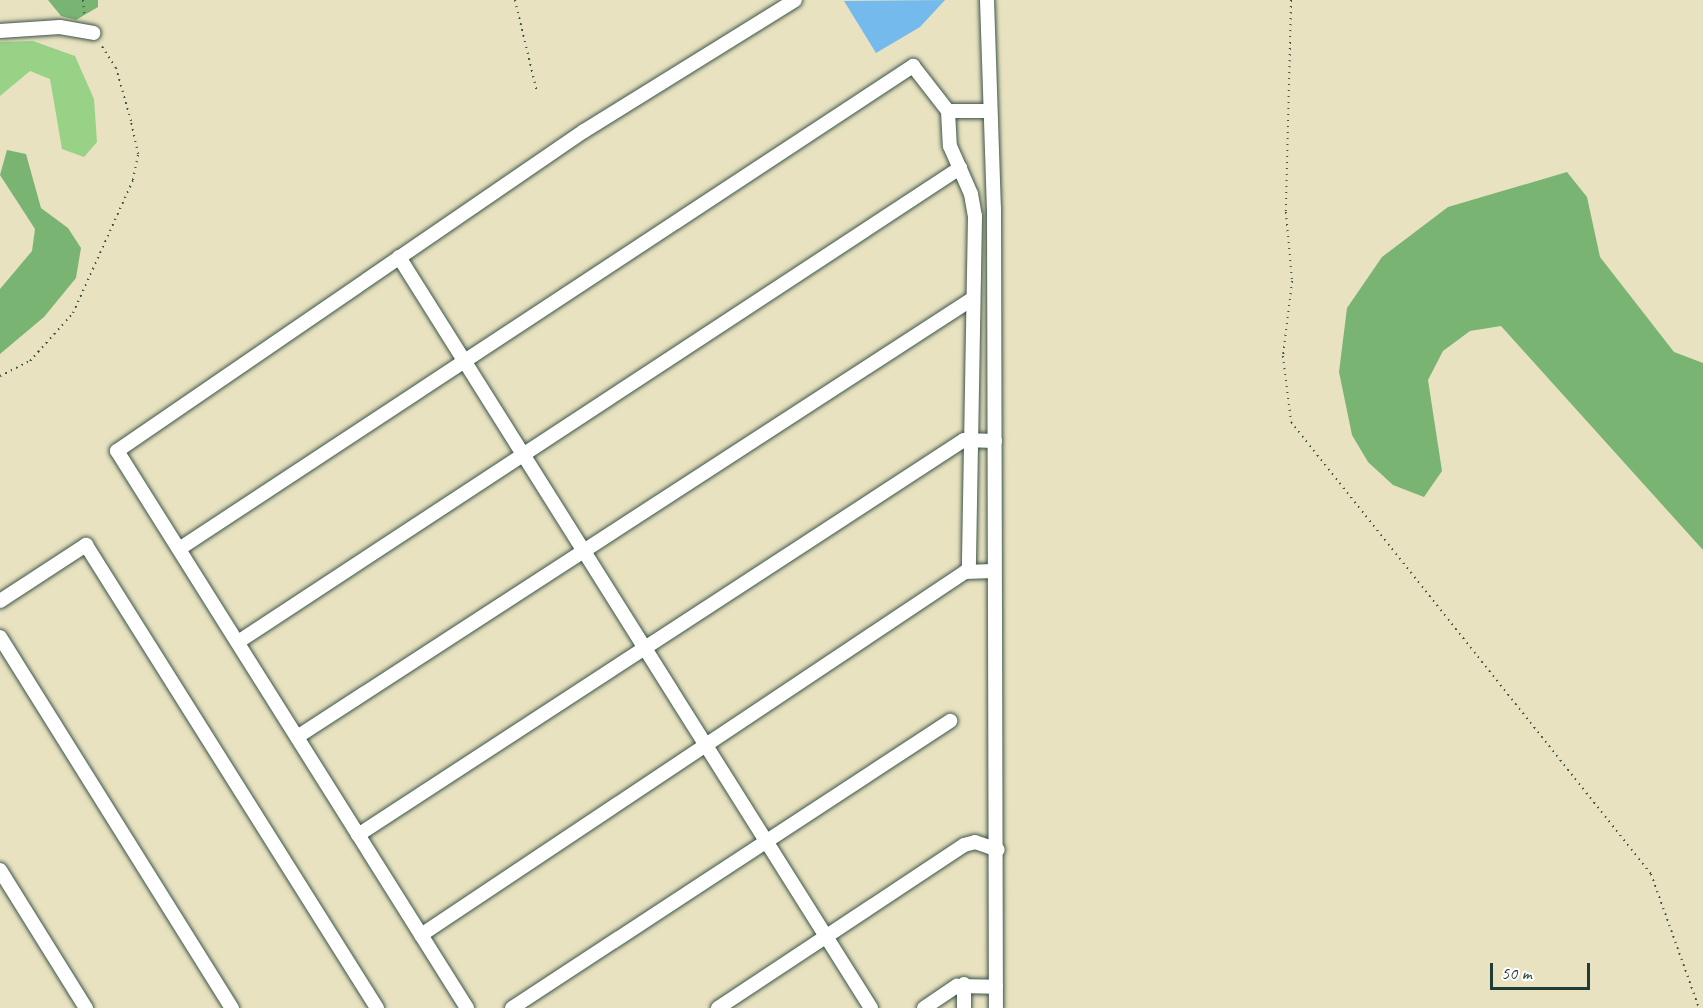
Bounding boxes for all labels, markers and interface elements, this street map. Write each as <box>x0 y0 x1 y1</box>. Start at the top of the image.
scale bar <box>1493 951 1594 989</box>
text: 50 m <box>1501 962 1532 984</box>

